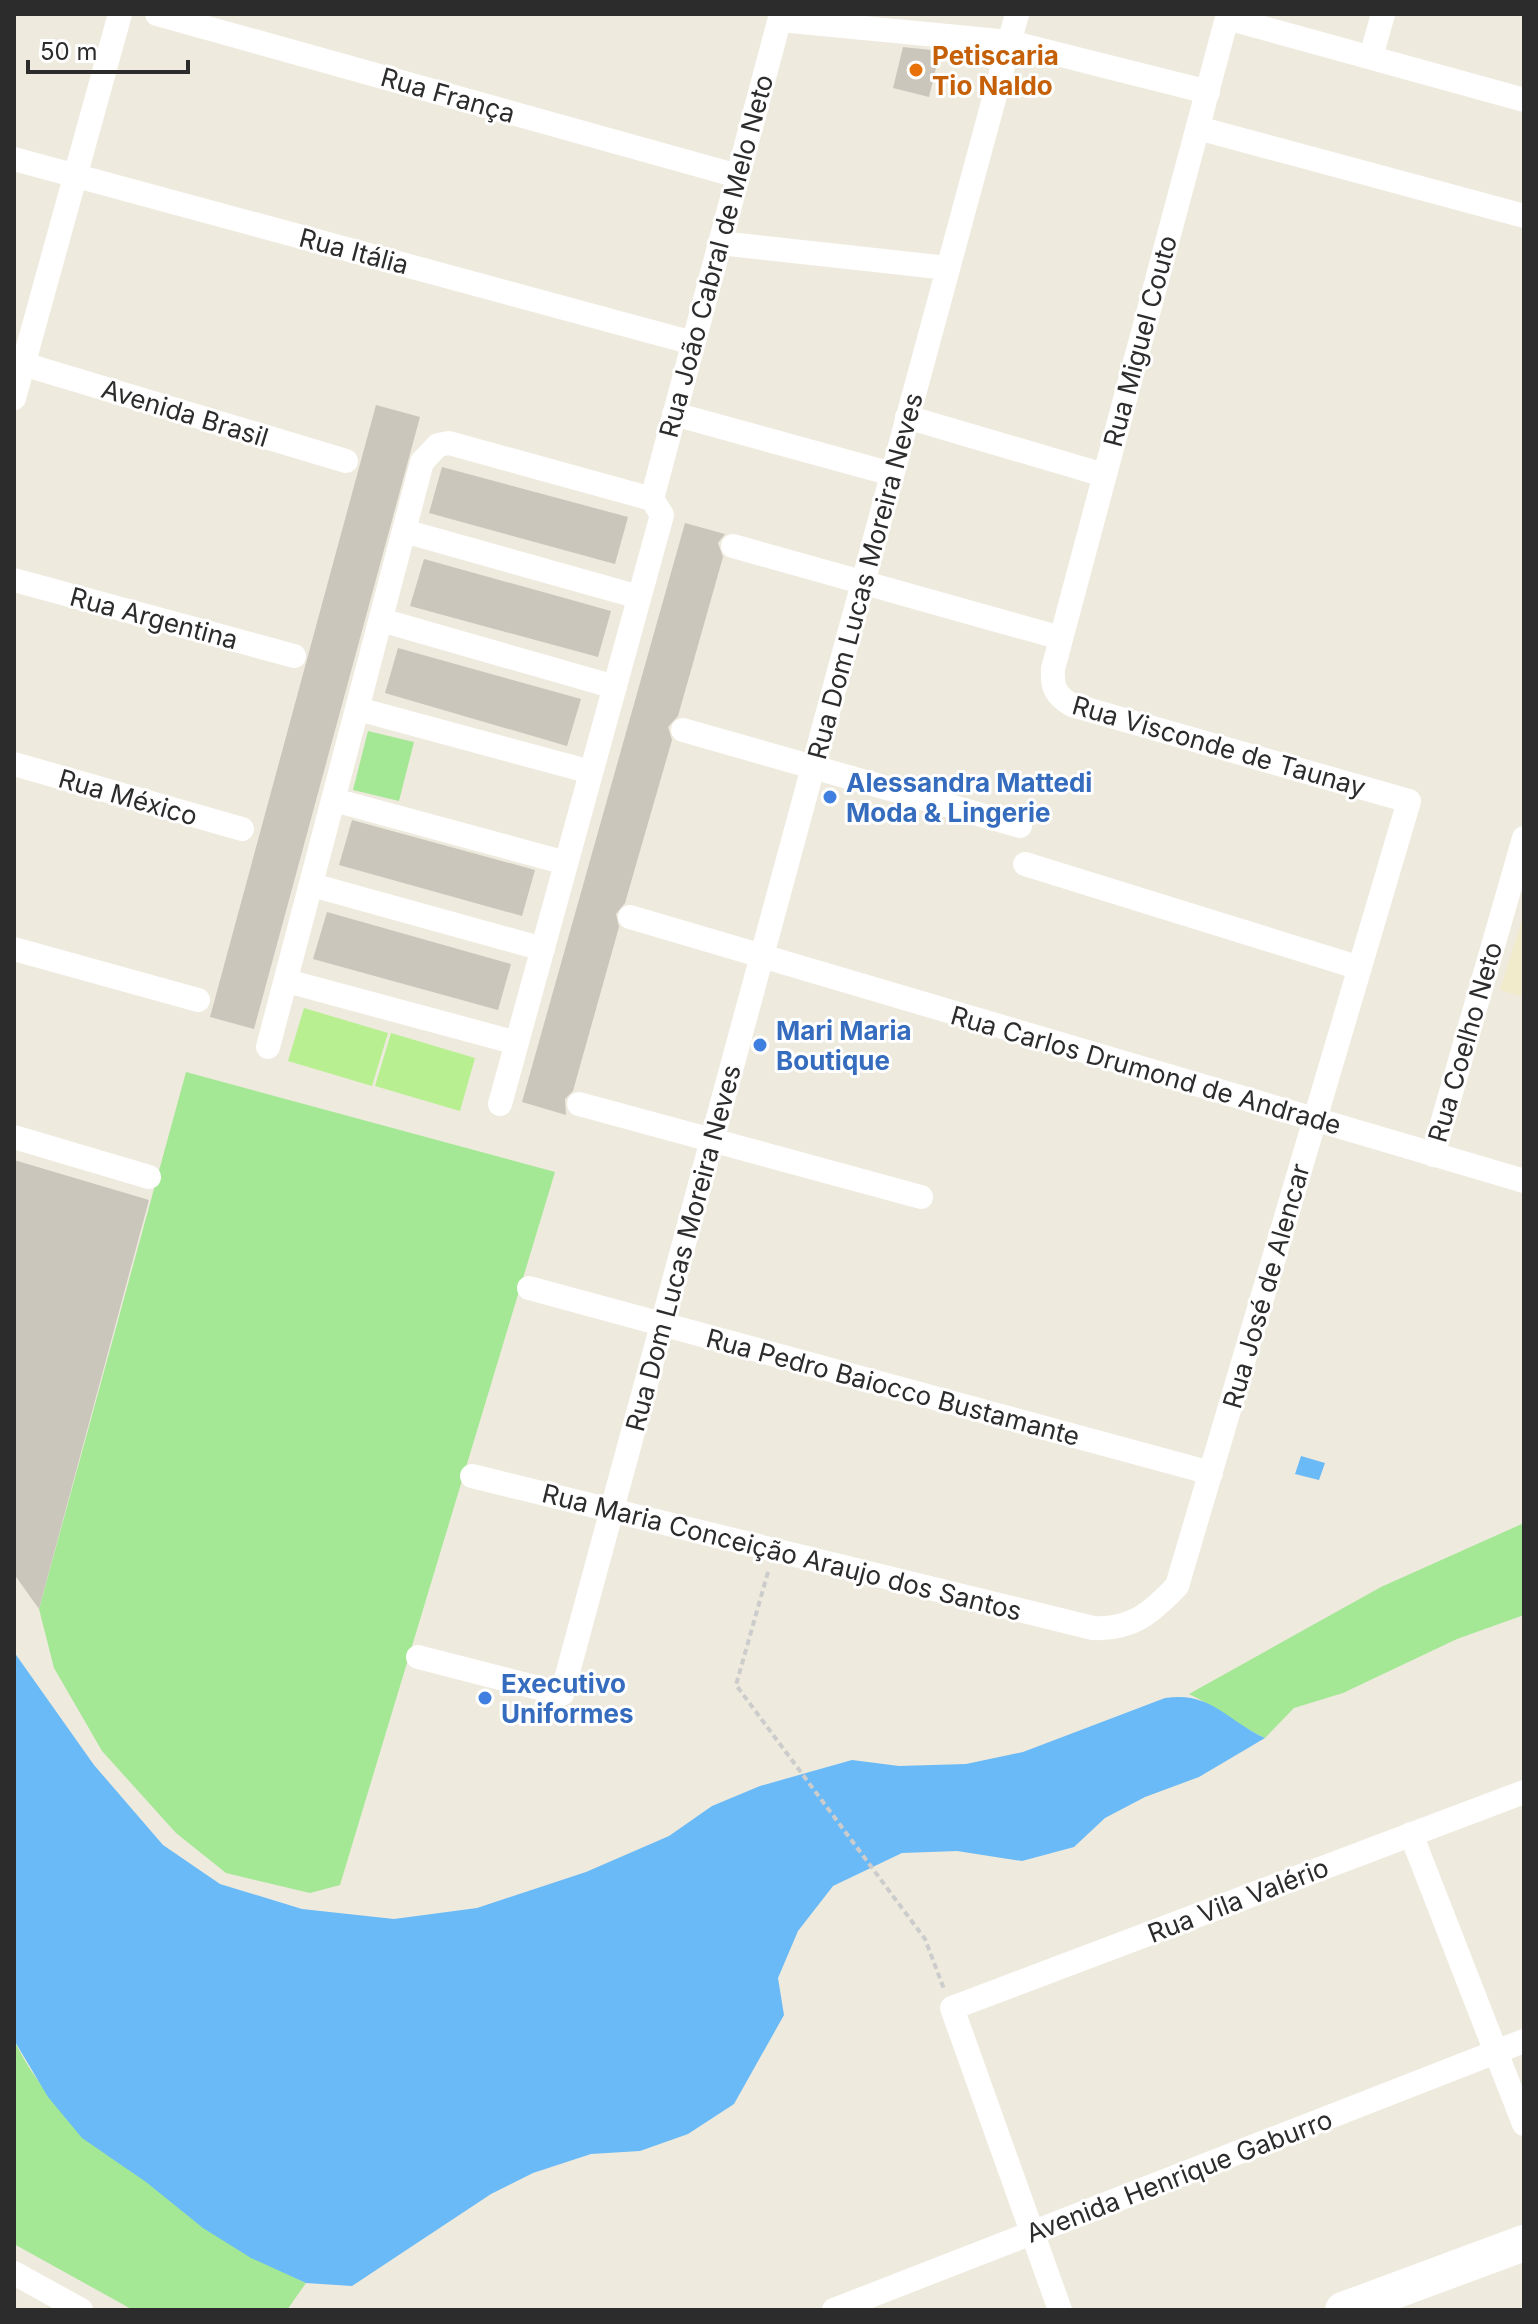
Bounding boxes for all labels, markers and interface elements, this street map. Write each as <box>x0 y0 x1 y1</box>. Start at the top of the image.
scale bar <box>28 24 188 74</box>
text: 50 m <box>40 37 98 66</box>
place label: Petiscaria Tio Naldo <box>932 40 1059 101</box>
street label: Rua França <box>377 61 519 129</box>
marker: Petiscaria Tio Naldo <box>907 61 925 79</box>
street label: Rua João Cabral de Melo Neto <box>653 71 779 441</box>
street label: Rua Itália <box>296 222 412 280</box>
street label: Rua Miguel Couto <box>1097 232 1183 450</box>
street label: Avenida Brasil <box>98 373 272 453</box>
street label: Rua Dom Lucas Moreira Neves <box>801 389 929 763</box>
street label: Rua Argentina <box>67 581 241 655</box>
street label: Rua Visconde de Taunay <box>1069 689 1369 803</box>
street label: Rua México <box>55 762 201 832</box>
place label: Alessandra Mattedi Moda & Lingerie <box>846 767 1092 828</box>
marker: Alessandra Mattedi Moda & Lingerie <box>821 788 839 806</box>
street label: Rua Coelho Neto <box>1422 938 1508 1146</box>
street label: Rua Carlos Drumond de Andrade <box>947 999 1345 1141</box>
place label: Mari Maria Boutique <box>776 1015 912 1076</box>
marker: Mari Maria Boutique <box>751 1036 769 1054</box>
street label: Rua Dom Lucas Moreira Neves <box>619 1061 747 1435</box>
street label: Rua José de Alencar <box>1216 1160 1316 1412</box>
street label: Rua Pedro Baiocco Bustamante <box>703 1322 1083 1452</box>
street label: Rua Maria Conceição Araujo dos Santos <box>539 1477 1025 1627</box>
place label: Executivo Uniformes <box>501 1668 634 1729</box>
marker: Executivo Uniformes <box>476 1689 494 1707</box>
street label: Rua Vila Valério <box>1143 1851 1333 1949</box>
street label: Avenida Henrique Gaburro <box>1022 2103 1336 2249</box>

